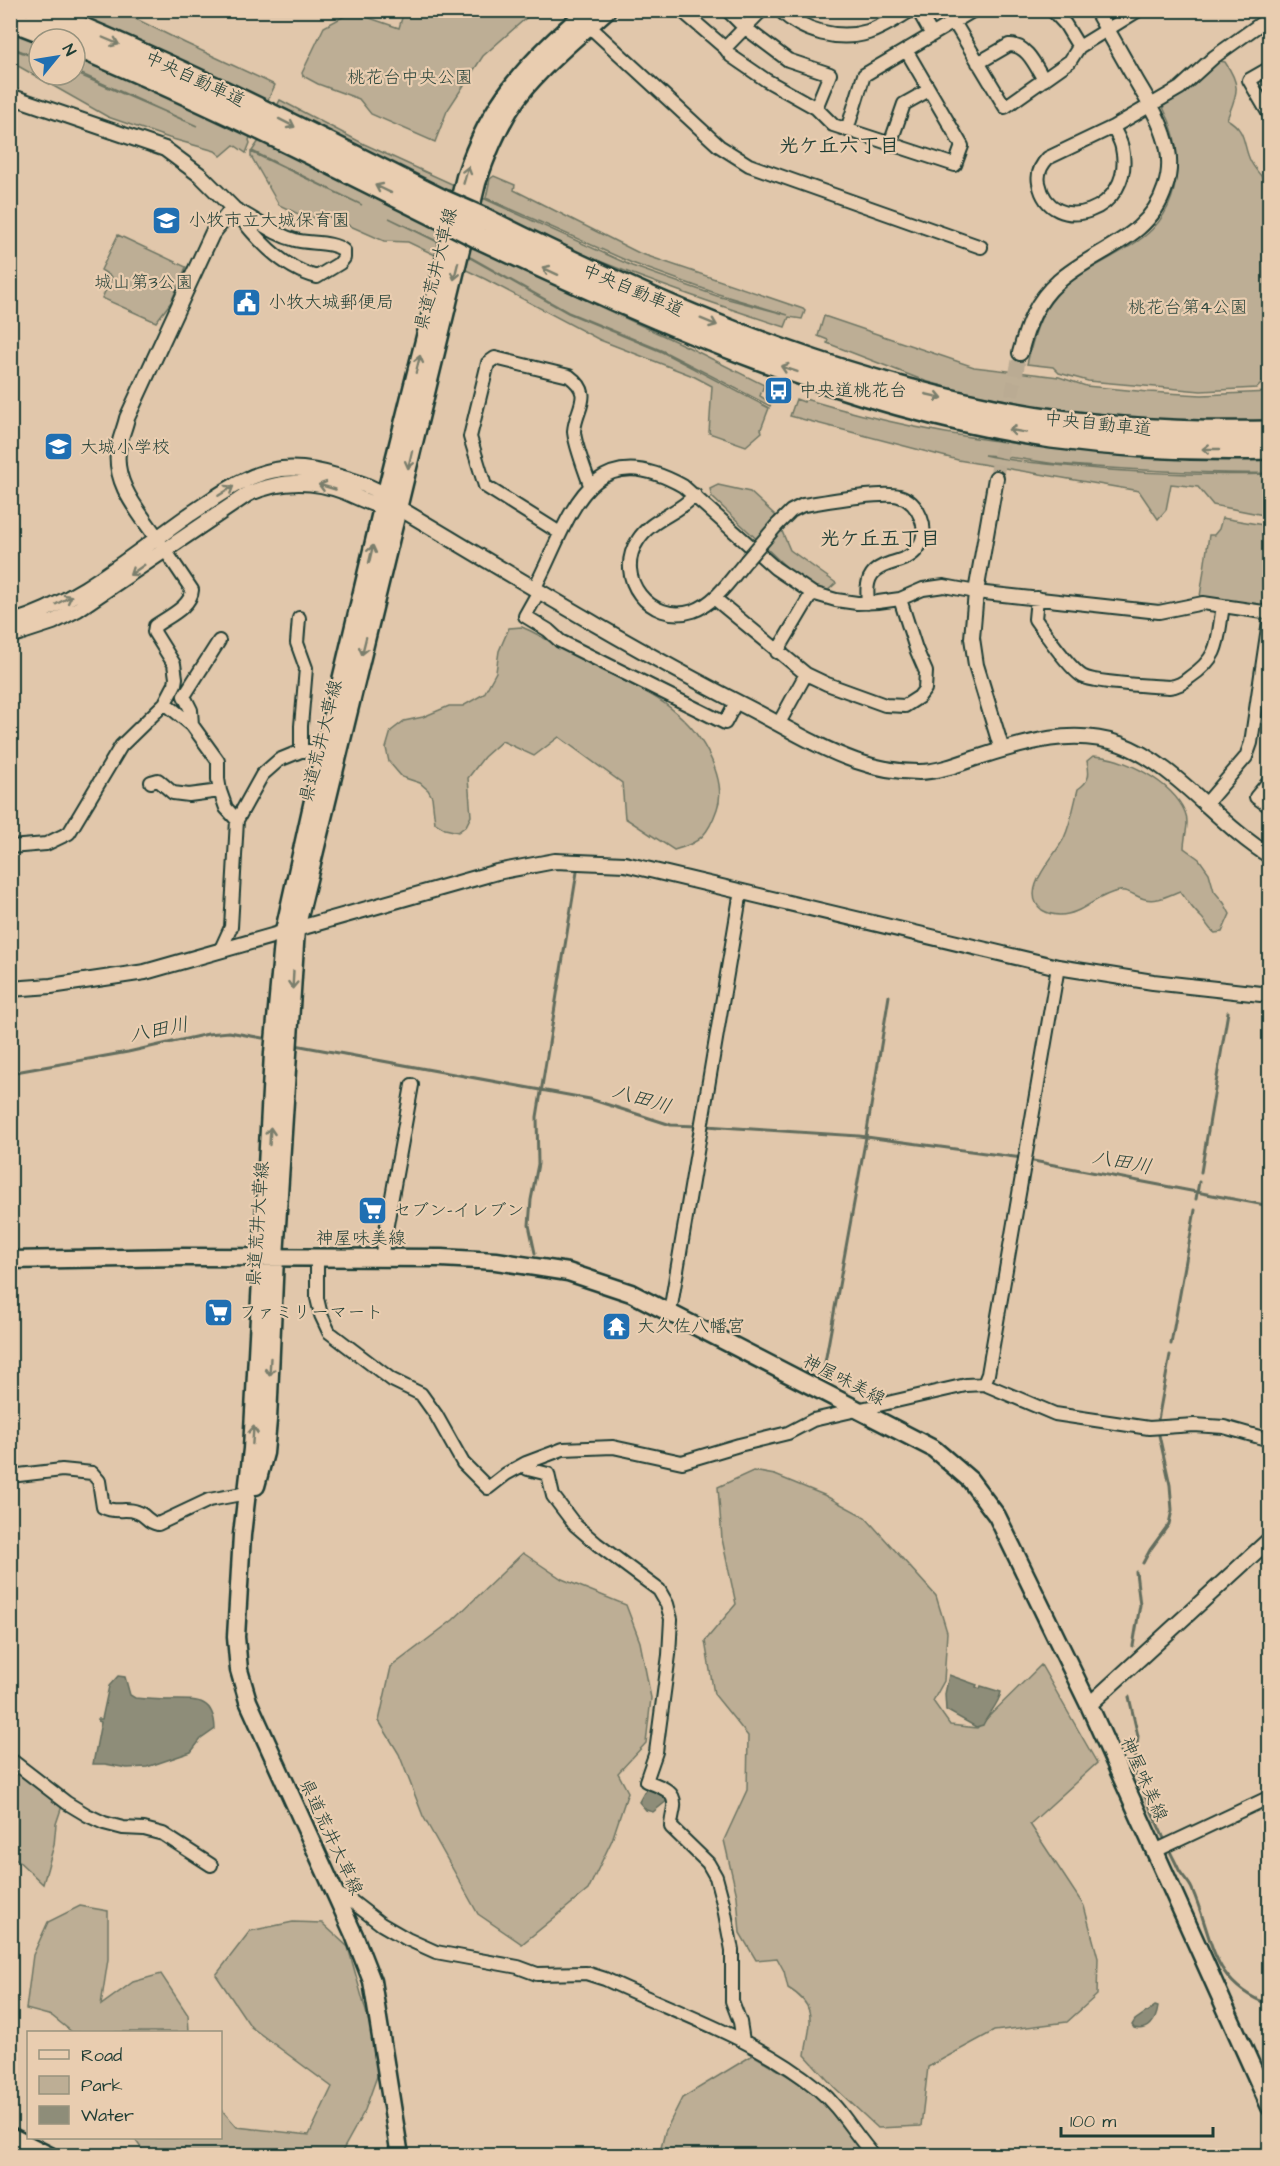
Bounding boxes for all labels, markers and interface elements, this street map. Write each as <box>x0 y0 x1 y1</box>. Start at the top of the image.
north arrow <box>27 27 87 87</box>
one-way arrow <box>101 36 119 47</box>
text: N <box>57 40 81 60</box>
street label: 中央自動車道 <box>141 45 249 113</box>
park label: 桃花台中央公園 <box>347 65 473 90</box>
one-way arrow <box>278 118 296 129</box>
district label: 光ケ丘六丁目 <box>779 132 899 160</box>
one-way arrow <box>461 166 472 185</box>
one-way arrow <box>374 183 392 195</box>
school or university icon: 小牧市立大城保育園 <box>151 204 183 236</box>
street label: 県道荒井大草線 <box>409 205 463 333</box>
place label: 小牧市立大城保育園 <box>188 208 350 233</box>
street label: 中央自動車道 <box>578 257 688 323</box>
one-way arrow <box>449 261 461 280</box>
one-way arrow <box>542 265 560 276</box>
park label: 城山第3公園 <box>94 270 194 295</box>
public building icon: 小牧大城郵便局 <box>231 286 263 318</box>
place label: 小牧大城郵便局 <box>268 290 394 315</box>
park label: 桃花台第4公園 <box>1128 295 1248 320</box>
one-way arrow <box>699 317 718 328</box>
one-way arrow <box>413 355 425 374</box>
one-way arrow <box>780 362 799 373</box>
bus stop icon: 中央道桃花台 <box>762 374 794 406</box>
place label: 中央道桃花台 <box>799 378 907 403</box>
one-way arrow <box>924 391 943 403</box>
street label: 中央自動車道 <box>1043 406 1153 442</box>
one-way arrow <box>1008 425 1028 436</box>
school or university icon: 大城小学校 <box>43 431 75 463</box>
place label: 大城小学校 <box>80 435 170 460</box>
one-way arrow <box>1202 443 1222 455</box>
one-way arrow <box>404 450 416 469</box>
one-way arrow <box>318 481 337 492</box>
one-way arrow <box>217 484 234 497</box>
district label: 光ケ丘五丁目 <box>820 525 940 553</box>
one-way arrow <box>366 544 378 563</box>
one-way arrow <box>129 564 146 576</box>
one-way arrow <box>55 594 73 605</box>
one-way arrow <box>358 637 370 656</box>
street label: 県道荒井大草線 <box>294 677 348 805</box>
one-way arrow <box>287 970 298 990</box>
water label: 八田川 <box>127 1011 191 1049</box>
water label: 八田川 <box>609 1077 675 1121</box>
one-way arrow <box>264 1126 275 1146</box>
water label: 八田川 <box>1090 1143 1154 1181</box>
street label: 県道荒井大草線 <box>241 1160 275 1288</box>
supermarket icon: セブン-イレブン <box>356 1194 388 1226</box>
place label: セブン-イレブン <box>393 1198 525 1223</box>
street label: 神屋味美線 <box>316 1226 406 1251</box>
supermarket icon: ファミリーマート <box>202 1296 234 1328</box>
place label: ファミリーマート <box>239 1300 383 1325</box>
temple icon: 大久佐八幡宮 <box>600 1310 632 1342</box>
place label: 大久佐八幡宮 <box>637 1314 745 1339</box>
street label: 神屋味美線 <box>798 1348 890 1412</box>
one-way arrow <box>264 1356 276 1376</box>
one-way arrow <box>247 1426 258 1446</box>
street label: 神屋味美線 <box>1114 1733 1174 1825</box>
street label: 県道荒井大草線 <box>293 1775 369 1899</box>
legend <box>27 2031 222 2139</box>
text: Road <box>81 2043 122 2068</box>
text: Park <box>81 2073 123 2098</box>
scale bar <box>1061 2100 1212 2138</box>
text: Water <box>81 2103 134 2128</box>
text: 100 m <box>1070 2109 1116 2134</box>

